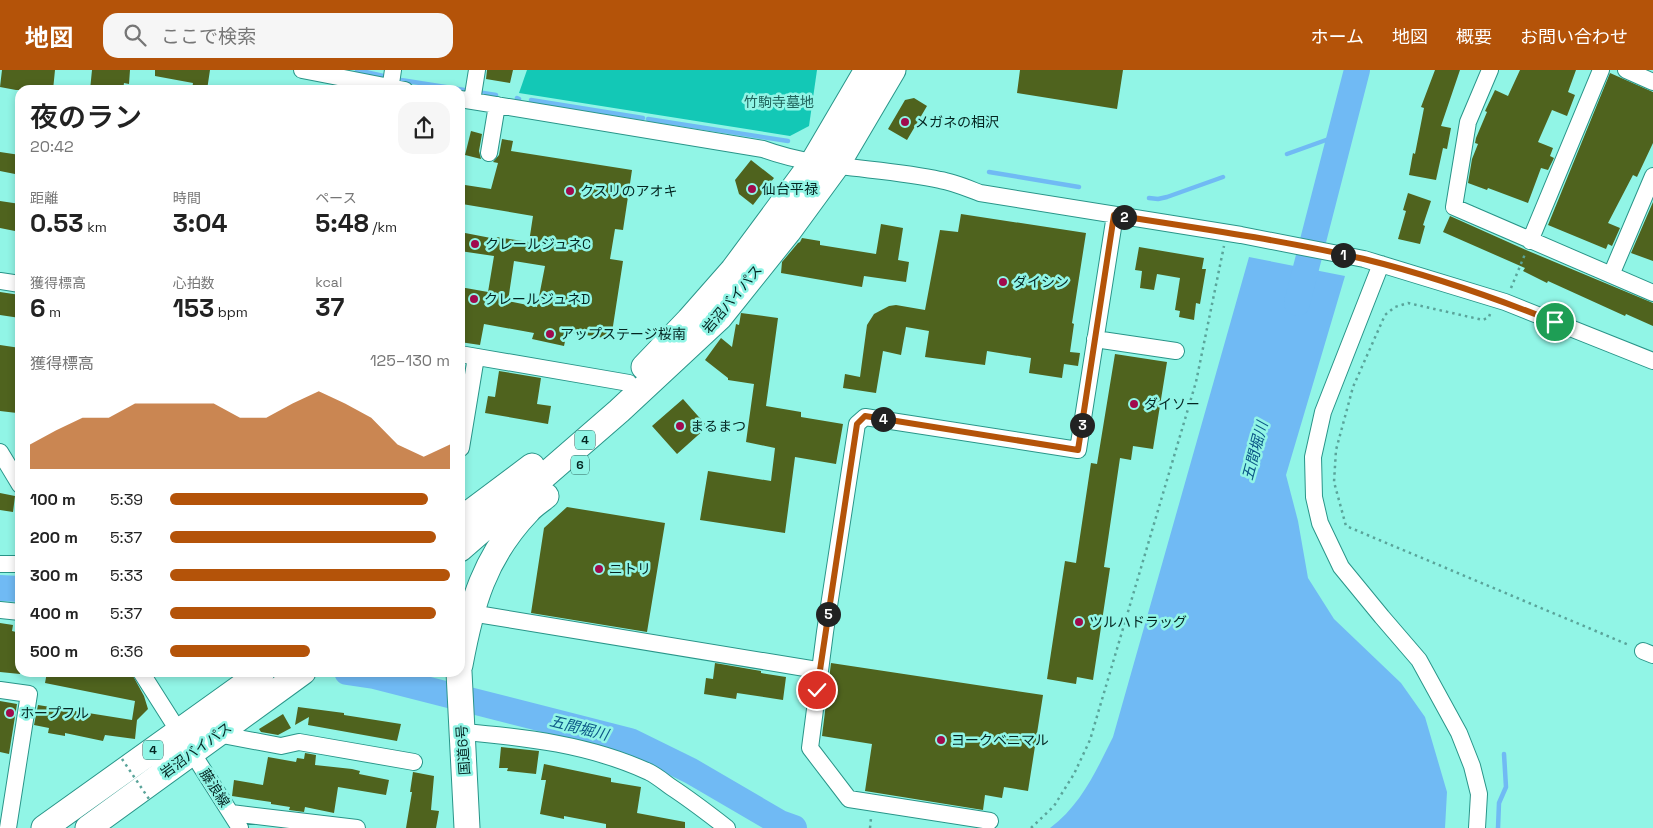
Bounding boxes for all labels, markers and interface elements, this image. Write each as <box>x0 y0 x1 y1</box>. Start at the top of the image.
search box <box>103 13 453 58</box>
icon: search <box>121 21 149 49</box>
text: 地図 <box>25 22 73 53</box>
text: ここで検索 <box>161 24 256 49</box>
text: ホーム <box>1311 25 1364 48</box>
text: 地図 <box>1392 25 1428 48</box>
text: 概要 <box>1456 25 1492 48</box>
text: お問い合わせ <box>1520 25 1628 48</box>
park label: 竹駒寺墓地 <box>744 93 814 111</box>
text: 夜のラン <box>30 99 142 135</box>
button: share <box>398 102 450 154</box>
place label: メガネの相沢 <box>915 113 999 131</box>
marker: メガネの相沢 <box>899 116 911 128</box>
text: 20:42 <box>30 136 74 157</box>
place label: 仙台平禄 <box>762 180 818 198</box>
place label: クスリのアオキ <box>580 182 678 200</box>
marker: 仙台平禄 <box>746 183 758 195</box>
marker: クスリのアオキ <box>564 185 576 197</box>
text: 距離 <box>30 189 58 207</box>
text: 時間 <box>173 189 201 207</box>
text: ペース <box>315 189 357 207</box>
pin: 2 <box>1112 204 1136 230</box>
text: 0.53 <box>30 207 84 239</box>
text: 3:04 <box>173 207 227 239</box>
text: 5:48 <box>315 207 369 239</box>
text: 2 <box>1120 208 1129 226</box>
text: km <box>84 218 107 236</box>
text: /km <box>369 218 397 236</box>
place label: クレールジュネC <box>485 235 591 253</box>
marker: クレールジュネC <box>469 238 481 250</box>
pin: 1 <box>1330 242 1356 268</box>
text: 1 <box>1340 246 1347 264</box>
street label: 岩沼バイパス <box>698 261 766 337</box>
text: kcal <box>315 273 342 291</box>
place label: ダイシン <box>1013 273 1069 291</box>
text: 獲得標高 <box>30 274 86 292</box>
text: 心拍数 <box>173 274 215 292</box>
marker: ダイシン <box>997 276 1009 288</box>
place label: クレールジュネD <box>484 290 590 308</box>
text: 37 <box>315 291 344 323</box>
text: 6 <box>30 292 45 324</box>
text: 153 <box>173 292 214 324</box>
marker: クレールジュネD <box>468 293 480 305</box>
pin <box>1534 301 1576 343</box>
text: m <box>45 303 61 321</box>
text: bpm <box>214 303 248 321</box>
icon: arrive <box>1541 308 1569 336</box>
place label: アップステージ桜南 <box>560 325 686 343</box>
marker: アップステージ桜南 <box>544 328 556 340</box>
text: 125–130 m <box>370 350 450 371</box>
text: 獲得標高 <box>30 353 94 374</box>
place label: ダイソー <box>1144 395 1200 413</box>
marker: ダイソー <box>1128 398 1140 410</box>
pin: 4 <box>870 406 896 432</box>
text: 4 <box>879 410 888 428</box>
pin: 3 <box>1070 412 1094 438</box>
text: 3 <box>1078 416 1087 434</box>
place label: まるまつ <box>690 417 746 435</box>
water label: 五間堀川 <box>1238 418 1272 482</box>
marker: まるまつ <box>674 420 686 432</box>
road number: 4 <box>575 430 595 450</box>
road number: 6 <box>571 456 589 474</box>
text: 100 m <box>30 489 76 510</box>
text: 5:39 <box>110 489 143 510</box>
text: 200 m <box>30 527 78 548</box>
text: 5:37 <box>110 527 142 548</box>
place label: ニトリ <box>609 560 651 578</box>
marker: ニトリ <box>593 563 605 575</box>
text: 300 m <box>30 565 78 586</box>
text: 5:33 <box>110 565 143 586</box>
pin: 5 <box>816 602 840 626</box>
text: 400 m <box>30 603 79 624</box>
text: 5:37 <box>110 603 142 624</box>
text: 5 <box>824 605 833 623</box>
place label: ツルハドラッグ <box>1089 613 1187 631</box>
marker: ツルハドラッグ <box>1073 616 1085 628</box>
text: 500 m <box>30 641 78 662</box>
text: 6:36 <box>110 641 143 662</box>
pin <box>796 669 838 711</box>
icon: check <box>803 676 831 704</box>
place label: ホープフル <box>20 704 89 722</box>
marker: ホープフル <box>4 707 16 719</box>
water label: 五間堀川 <box>548 711 612 744</box>
street label: 岩沼バイパス <box>157 718 235 782</box>
street label: 国道6号 <box>452 724 474 776</box>
place label: ヨークベニマル <box>951 731 1049 749</box>
marker: ヨークベニマル <box>935 734 947 746</box>
road number: 4 <box>143 740 163 760</box>
street label: 藤浪線 <box>196 765 234 811</box>

